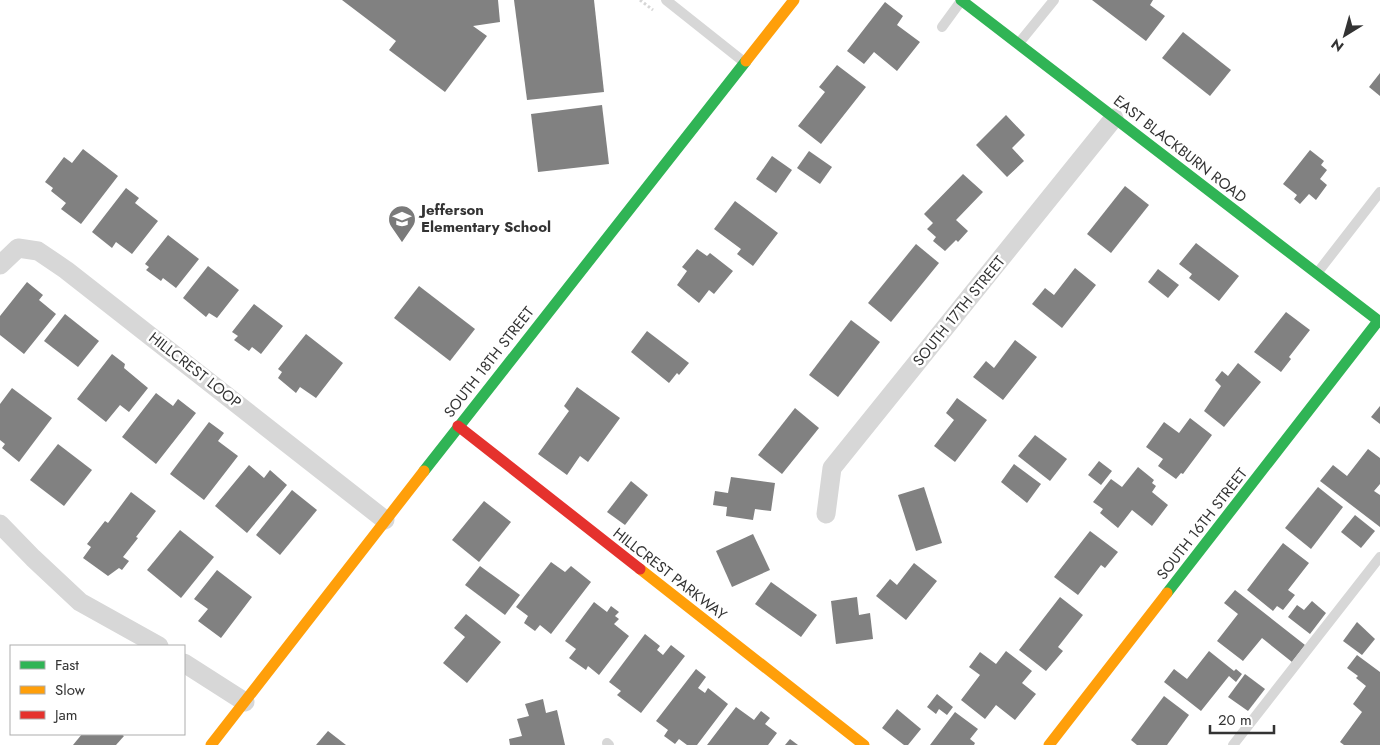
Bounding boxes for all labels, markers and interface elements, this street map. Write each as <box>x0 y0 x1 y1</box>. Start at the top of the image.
north arrow <box>1320 10 1370 60</box>
text: N <box>1327 34 1348 57</box>
street label: EAST BLACKBURN ROAD <box>1109 90 1251 208</box>
place label: Jefferson Elementary School <box>418 199 551 238</box>
school or university icon: Jefferson Elementary School <box>387 204 417 243</box>
street label: SOUTH 17TH STREET <box>908 251 1010 371</box>
street label: SOUTH 18TH STREET <box>439 302 539 422</box>
street label: HILLCREST LOOP <box>144 327 246 413</box>
street label: SOUTH 16TH STREET <box>1151 463 1253 584</box>
street label: HILLCREST PARKWAY <box>608 523 732 626</box>
legend <box>10 645 185 735</box>
text: Fast <box>55 654 79 676</box>
text: Slow <box>55 679 86 701</box>
scale bar <box>1210 702 1274 734</box>
text: Jam <box>53 704 78 726</box>
text: 20 m <box>1218 709 1252 731</box>

